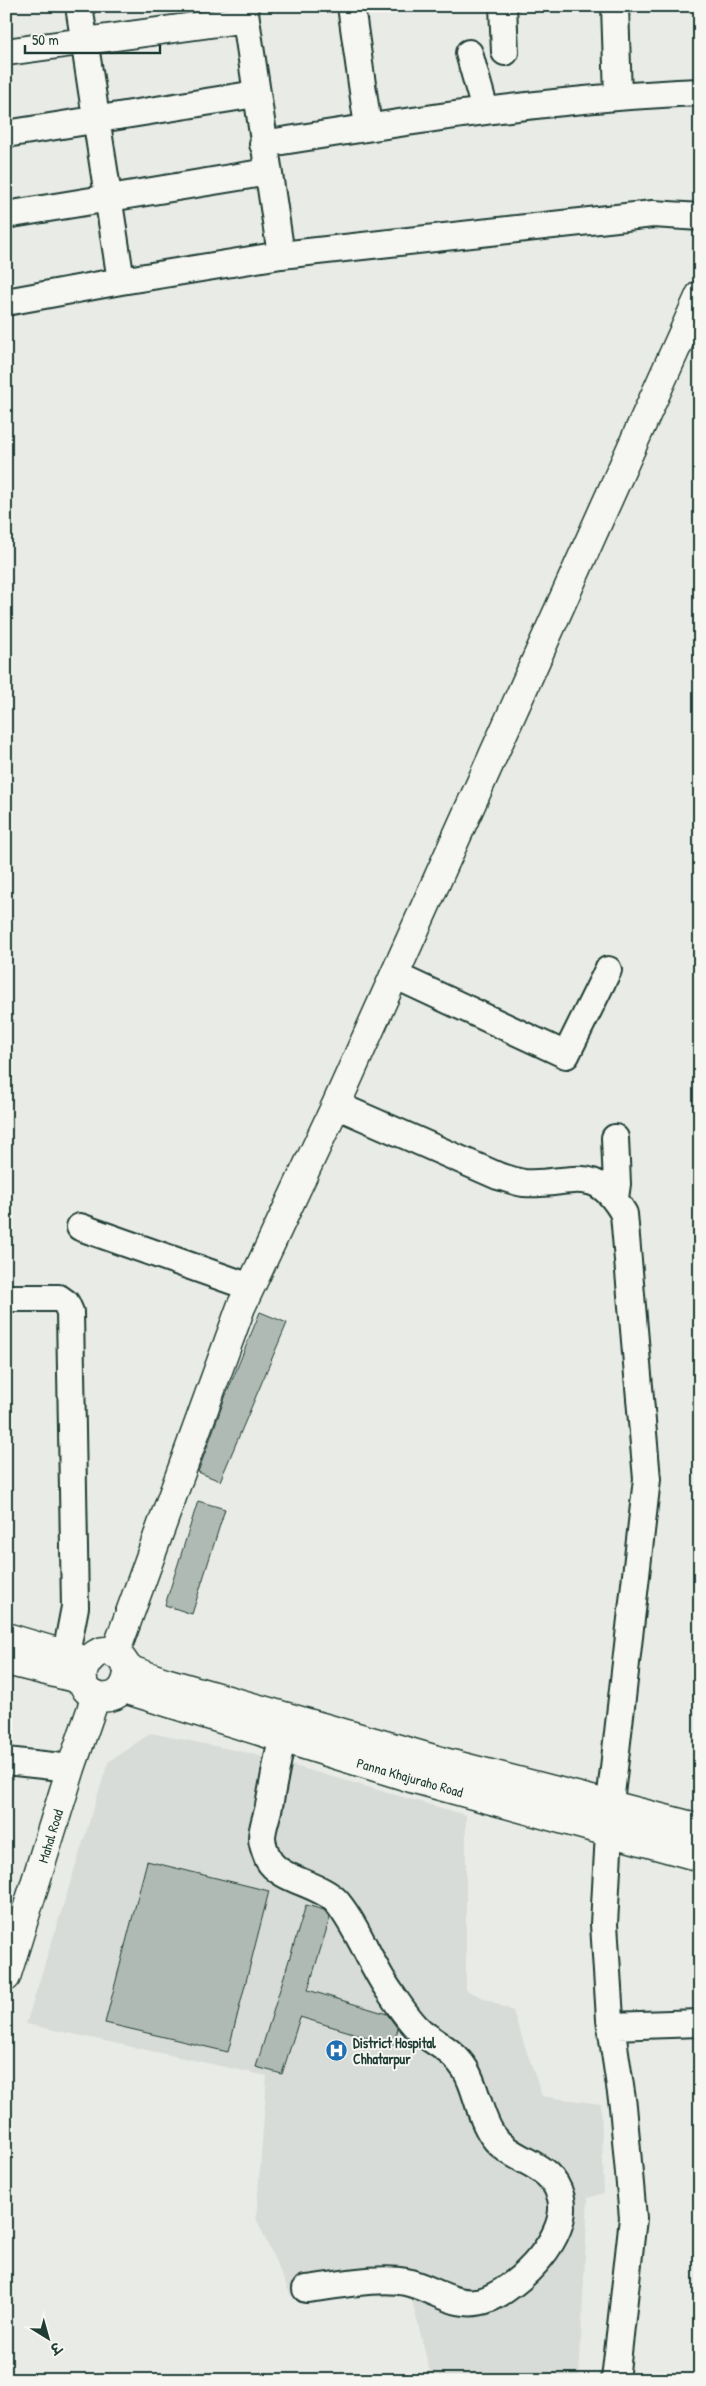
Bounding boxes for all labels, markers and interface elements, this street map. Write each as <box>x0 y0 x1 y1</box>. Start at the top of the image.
scale bar <box>25 22 160 54</box>
text: 50 m <box>32 29 59 50</box>
street label: Panna Khajuraho Road <box>354 1753 466 1802</box>
street label: Mahal Road <box>33 1806 67 1865</box>
place label: District Hospital Chhatarpur <box>353 2033 436 2070</box>
hospital icon: District Hospital Chhatarpur <box>325 2038 349 2062</box>
north arrow <box>22 2314 72 2364</box>
text: उ <box>45 2337 67 2360</box>

